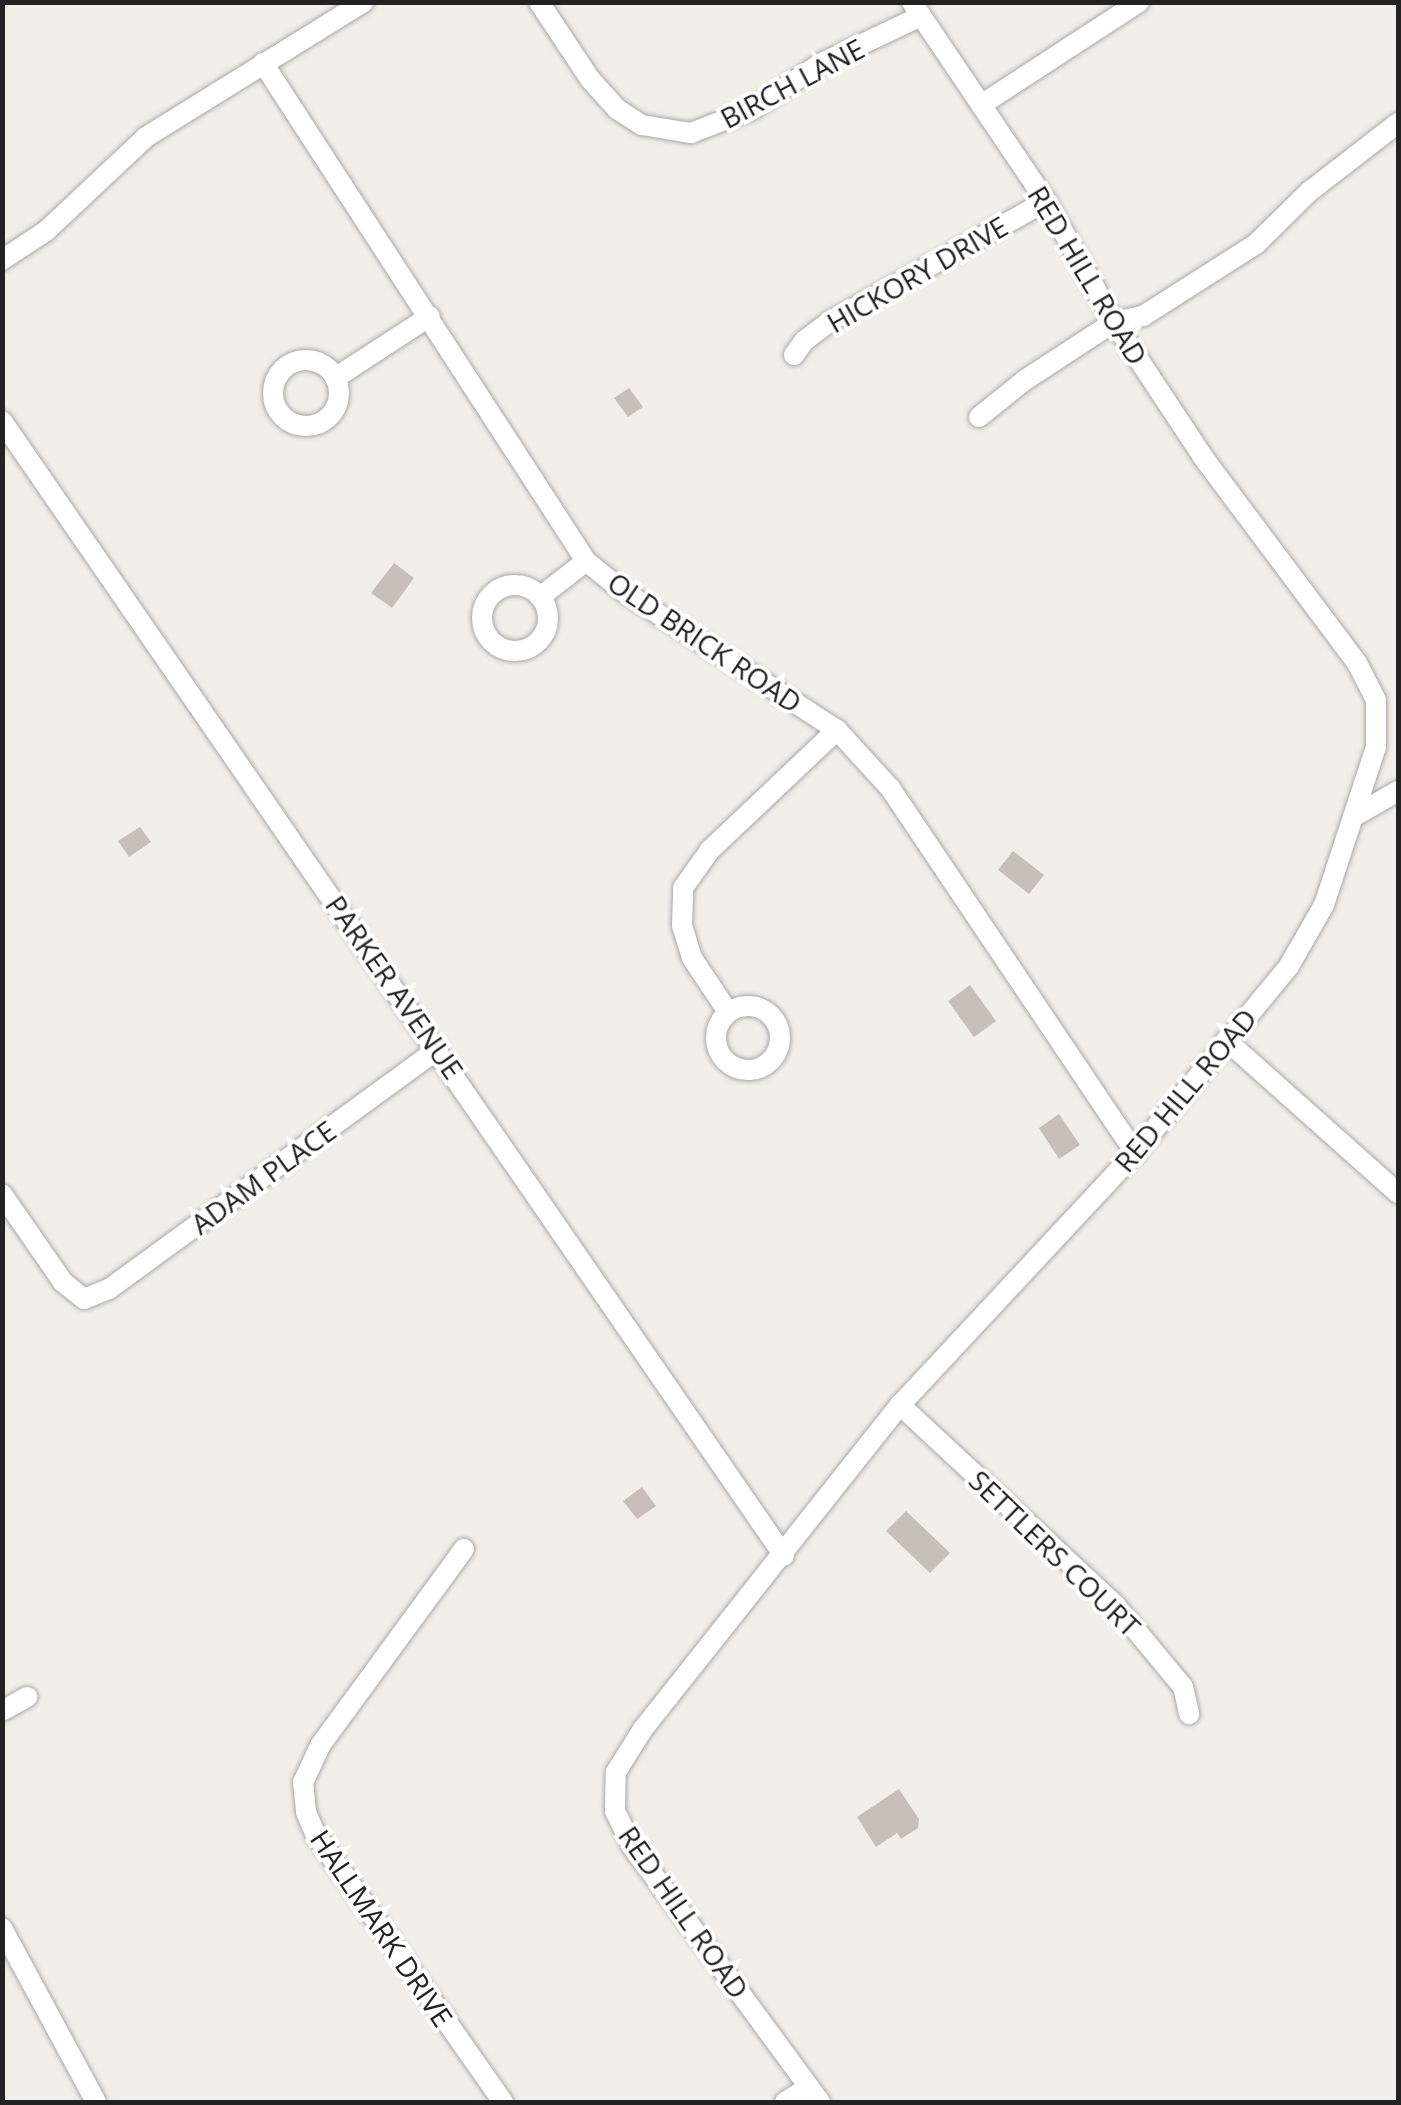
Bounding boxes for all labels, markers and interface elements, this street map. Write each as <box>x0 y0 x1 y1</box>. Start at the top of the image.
street label: BIRCH LANE <box>714 31 870 135</box>
street label: RED HILL ROAD <box>1021 180 1155 370</box>
street label: HICKORY DRIVE <box>821 209 1013 339</box>
street label: OLD BRICK ROAD <box>602 565 808 719</box>
street label: PARKER AVENUE <box>319 889 471 1085</box>
street label: RED HILL ROAD <box>1107 1002 1263 1178</box>
street label: ADAM PLACE <box>184 1113 342 1241</box>
street label: SETTLERS COURT <box>963 1463 1147 1643</box>
street label: RED HILL ROAD <box>612 1819 756 2005</box>
street label: HALLMARK DRIVE <box>304 1823 460 2033</box>

